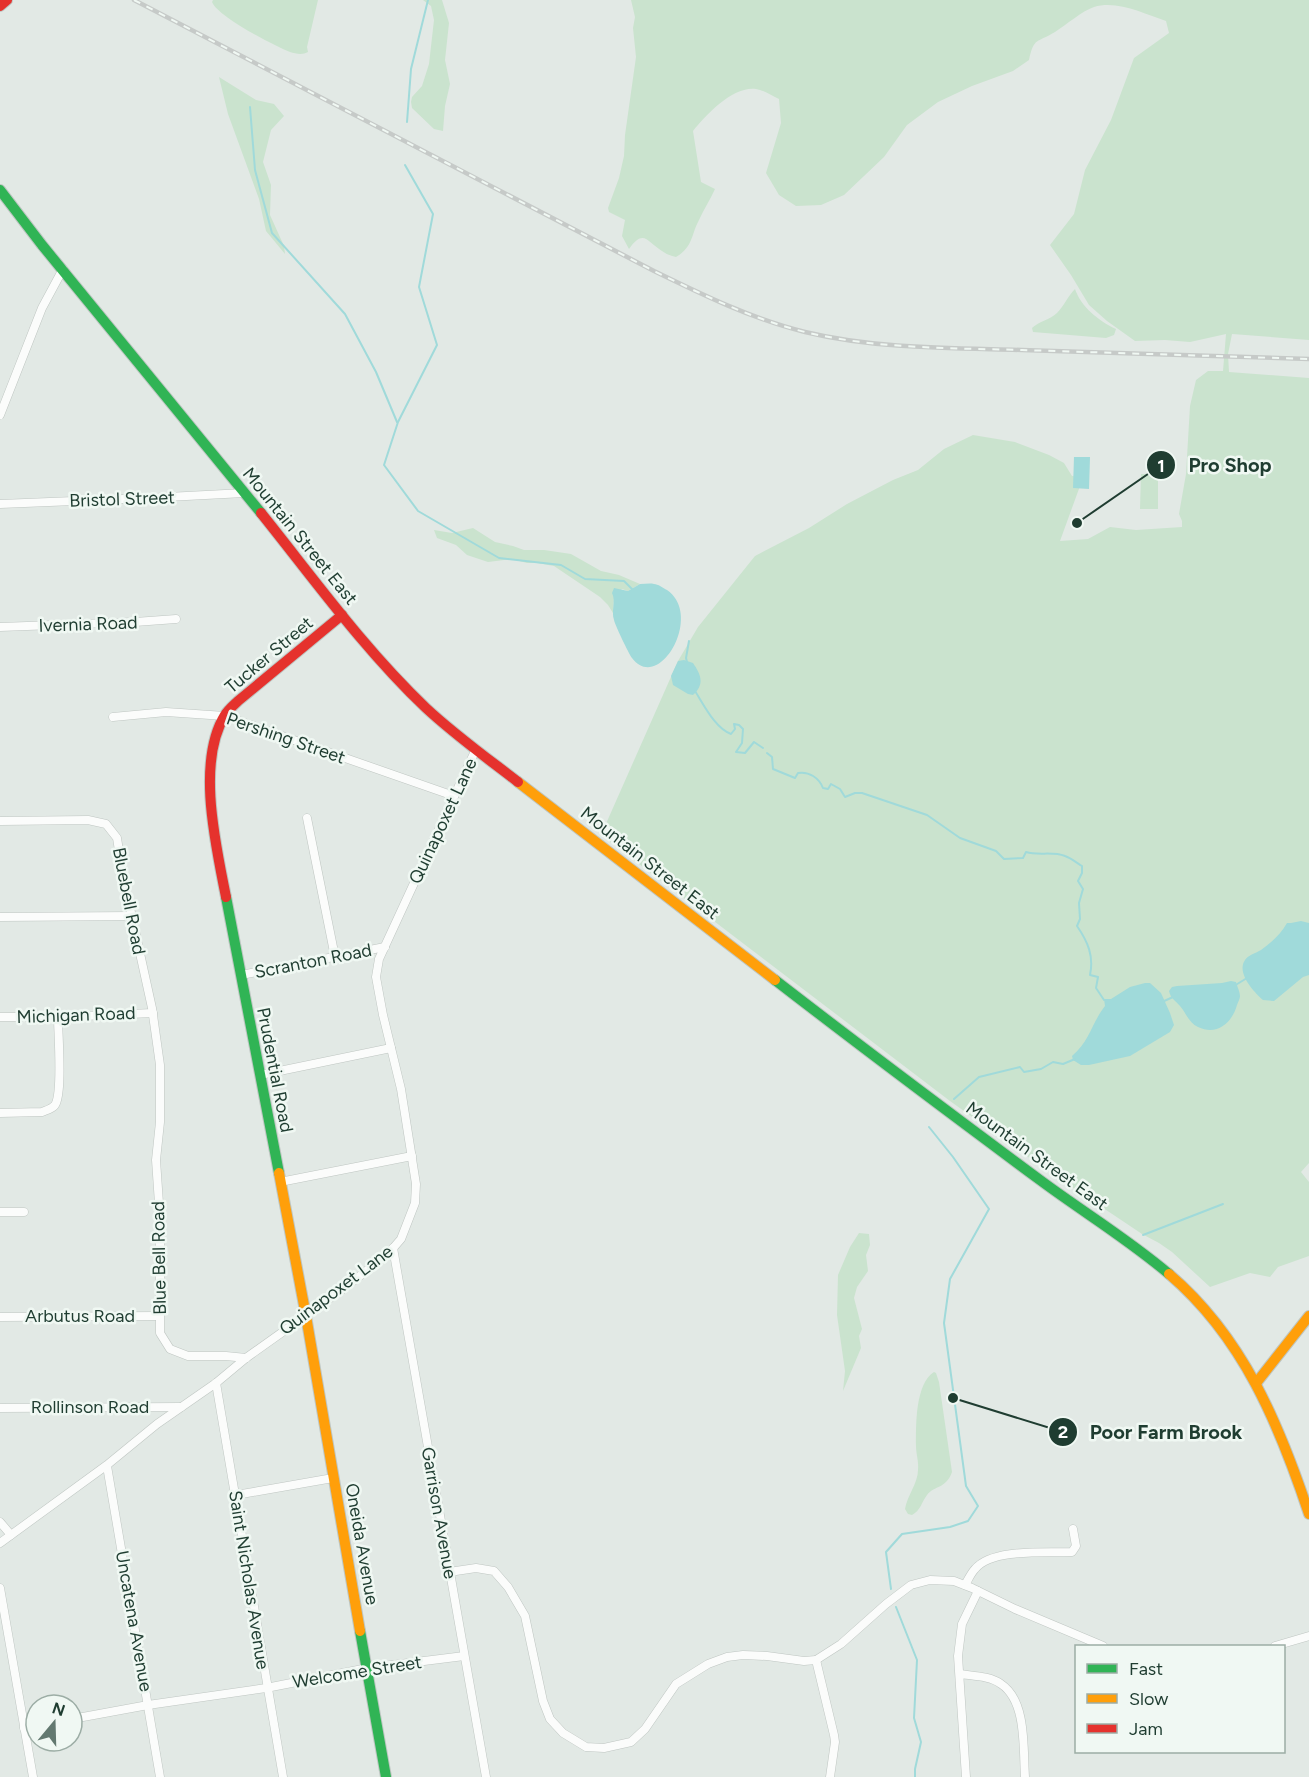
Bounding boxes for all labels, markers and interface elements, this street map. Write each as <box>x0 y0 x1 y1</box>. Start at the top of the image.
callout: Pro Shop <box>1146 446 1283 484</box>
text: Pro Shop <box>1188 453 1272 477</box>
text: 1 <box>1157 455 1165 477</box>
street label: Mountain Street East <box>238 463 362 609</box>
street label: Bristol Street <box>69 486 175 512</box>
street label: Ivernia Road <box>38 611 138 637</box>
street label: Tucker Street <box>220 612 318 698</box>
street label: Pershing Street <box>224 707 348 769</box>
street label: Quinapoxet Lane <box>404 754 482 887</box>
street label: Mountain Street East <box>576 802 724 924</box>
street label: Bluebell Road <box>108 845 150 957</box>
street label: Scranton Road <box>252 939 374 983</box>
street label: Michigan Road <box>16 1002 136 1028</box>
street label: Prudential Road <box>252 1006 298 1134</box>
street label: Mountain Street East <box>962 1097 1112 1215</box>
street label: Blue Bell Road <box>147 1201 171 1315</box>
street label: Quinapoxet Lane <box>275 1240 397 1340</box>
street label: Arbutus Road <box>25 1305 135 1327</box>
street label: Rollinson Road <box>31 1396 149 1418</box>
callout: Poor Farm Brook <box>1048 1413 1255 1451</box>
text: Poor Farm Brook <box>1090 1420 1243 1444</box>
text: 2 <box>1058 1421 1068 1443</box>
street label: Garrison Avenue <box>417 1445 461 1581</box>
street label: Oneida Avenue <box>340 1481 384 1607</box>
street label: Saint Nicholas Avenue <box>224 1489 274 1671</box>
street label: Uncatena Avenue <box>111 1549 157 1693</box>
legend <box>1075 1645 1285 1753</box>
street label: Welcome Street <box>291 1651 423 1693</box>
text: Fast <box>1129 1658 1163 1680</box>
text: Slow <box>1129 1688 1168 1710</box>
north arrow <box>24 1693 84 1753</box>
text: N <box>50 1698 68 1720</box>
text: Jam <box>1129 1718 1163 1740</box>

